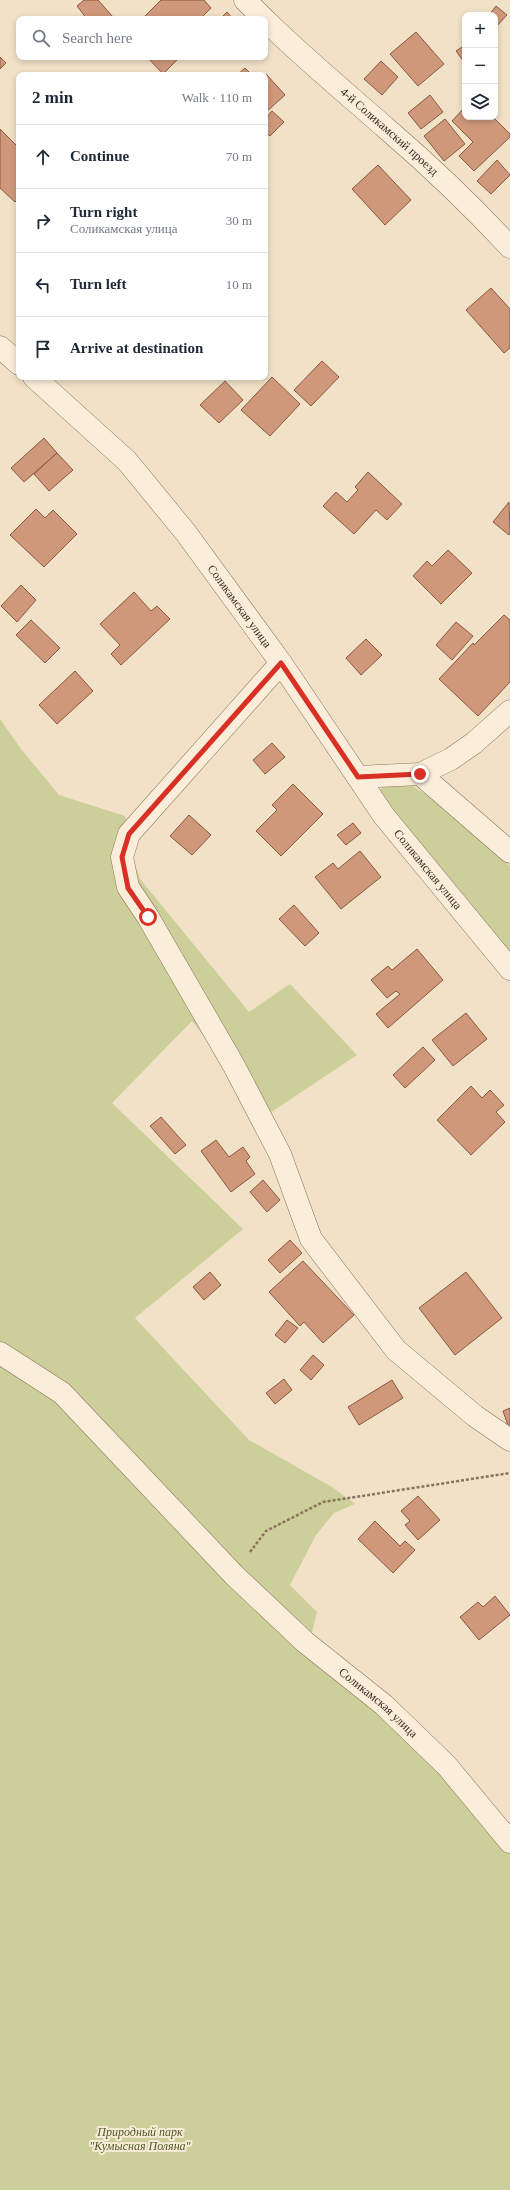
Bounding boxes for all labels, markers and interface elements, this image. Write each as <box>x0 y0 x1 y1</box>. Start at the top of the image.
map controls <box>462 12 498 120</box>
button: + <box>462 12 498 48</box>
search box <box>16 16 268 60</box>
icon: search <box>30 27 52 49</box>
text: Search here <box>62 30 132 46</box>
button: − <box>462 48 498 84</box>
button: layers <box>462 84 498 120</box>
street label: 4-й Соликамский проезд <box>337 85 441 178</box>
text: 2 min <box>32 88 73 107</box>
text: Walk · 110 m <box>182 90 252 105</box>
icon: ahead <box>32 146 54 168</box>
text: Continue <box>70 148 129 164</box>
text: 70 m <box>226 149 252 164</box>
text: Turn right <box>70 204 137 220</box>
icon: right <box>32 210 54 232</box>
text: 30 m <box>226 213 252 228</box>
text: Соликамская улица <box>70 221 178 236</box>
icon: left <box>32 274 54 296</box>
text: Turn left <box>70 276 127 292</box>
text: 10 m <box>226 277 252 292</box>
icon: arrive <box>32 338 54 360</box>
text: Arrive at destination <box>70 340 203 356</box>
street label: Соликамская улица <box>204 562 275 651</box>
route end <box>411 765 429 783</box>
street label: Соликамская улица <box>391 827 465 913</box>
route start <box>139 908 157 926</box>
street label: Соликамская улица <box>336 1665 421 1741</box>
park label: Природный парк "Кумысная Поляна" <box>89 2125 192 2153</box>

